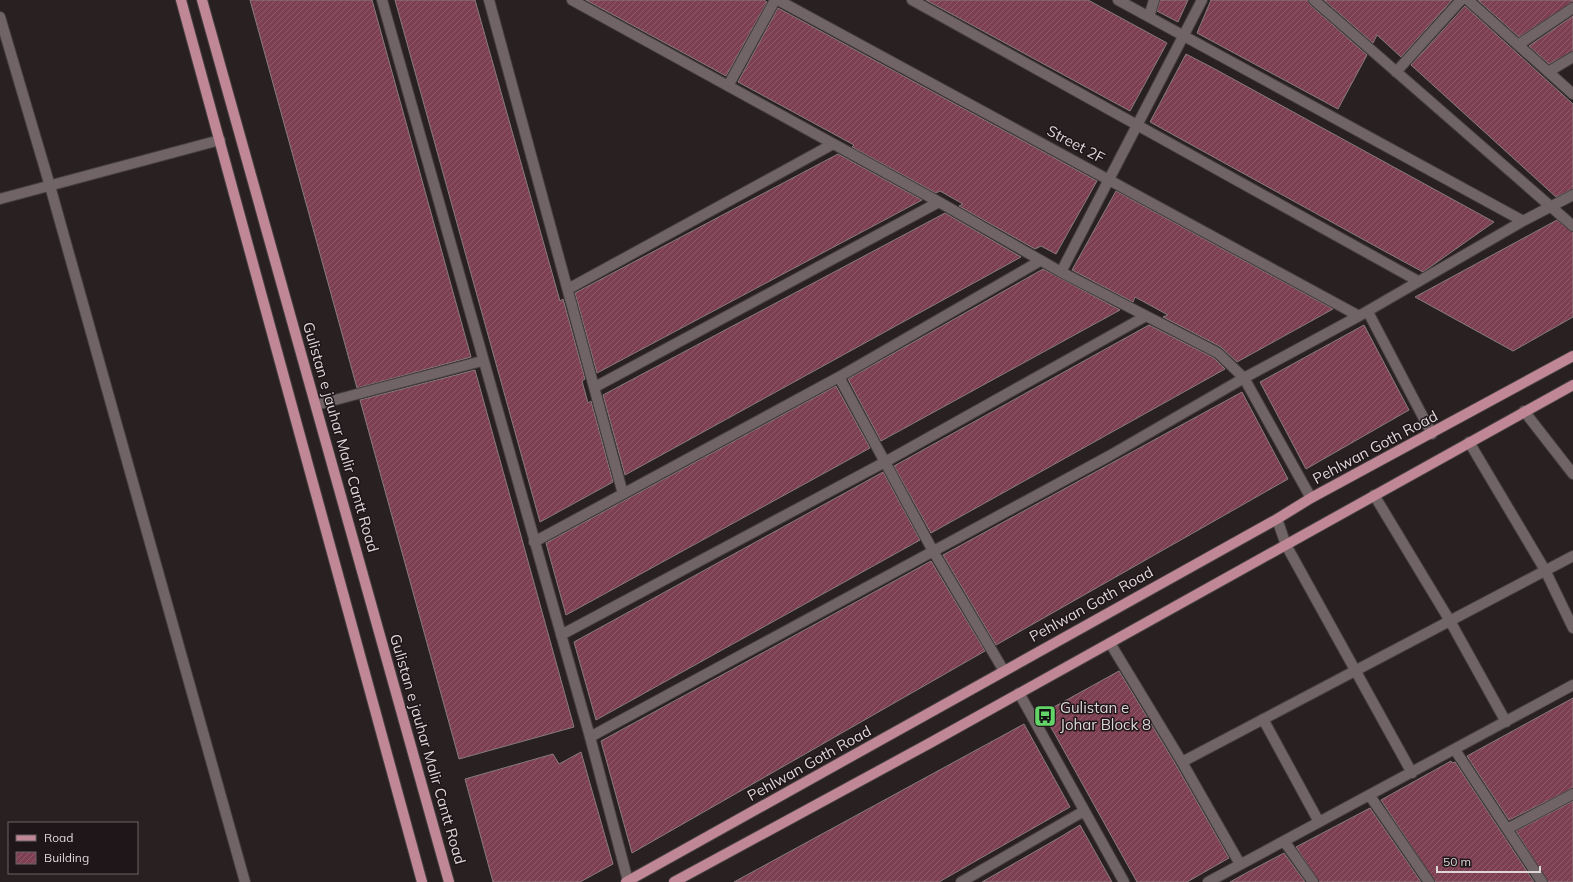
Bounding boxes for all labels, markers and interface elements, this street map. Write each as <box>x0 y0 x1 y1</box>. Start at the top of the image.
street label: Street 2F <box>1044 121 1108 167</box>
street label: Gulistan e jauhar Malir Cantt Road <box>299 320 383 554</box>
street label: Pehlwan Goth Road <box>1309 406 1441 488</box>
street label: Pehlwan Goth Road <box>1026 562 1156 646</box>
street label: Gulistan e jauhar Malir Cantt Road <box>386 632 470 866</box>
place label: Gulistan e Johar Block 8 <box>1060 698 1151 734</box>
bus stop icon: Gulistan e Johar Block 8 <box>1032 703 1058 729</box>
street label: Pehlwan Goth Road <box>744 721 874 805</box>
legend <box>8 822 138 874</box>
text: Road <box>44 830 73 845</box>
scale bar <box>1437 848 1540 874</box>
text: Building <box>44 850 89 865</box>
text: 50 m <box>1443 854 1471 869</box>

